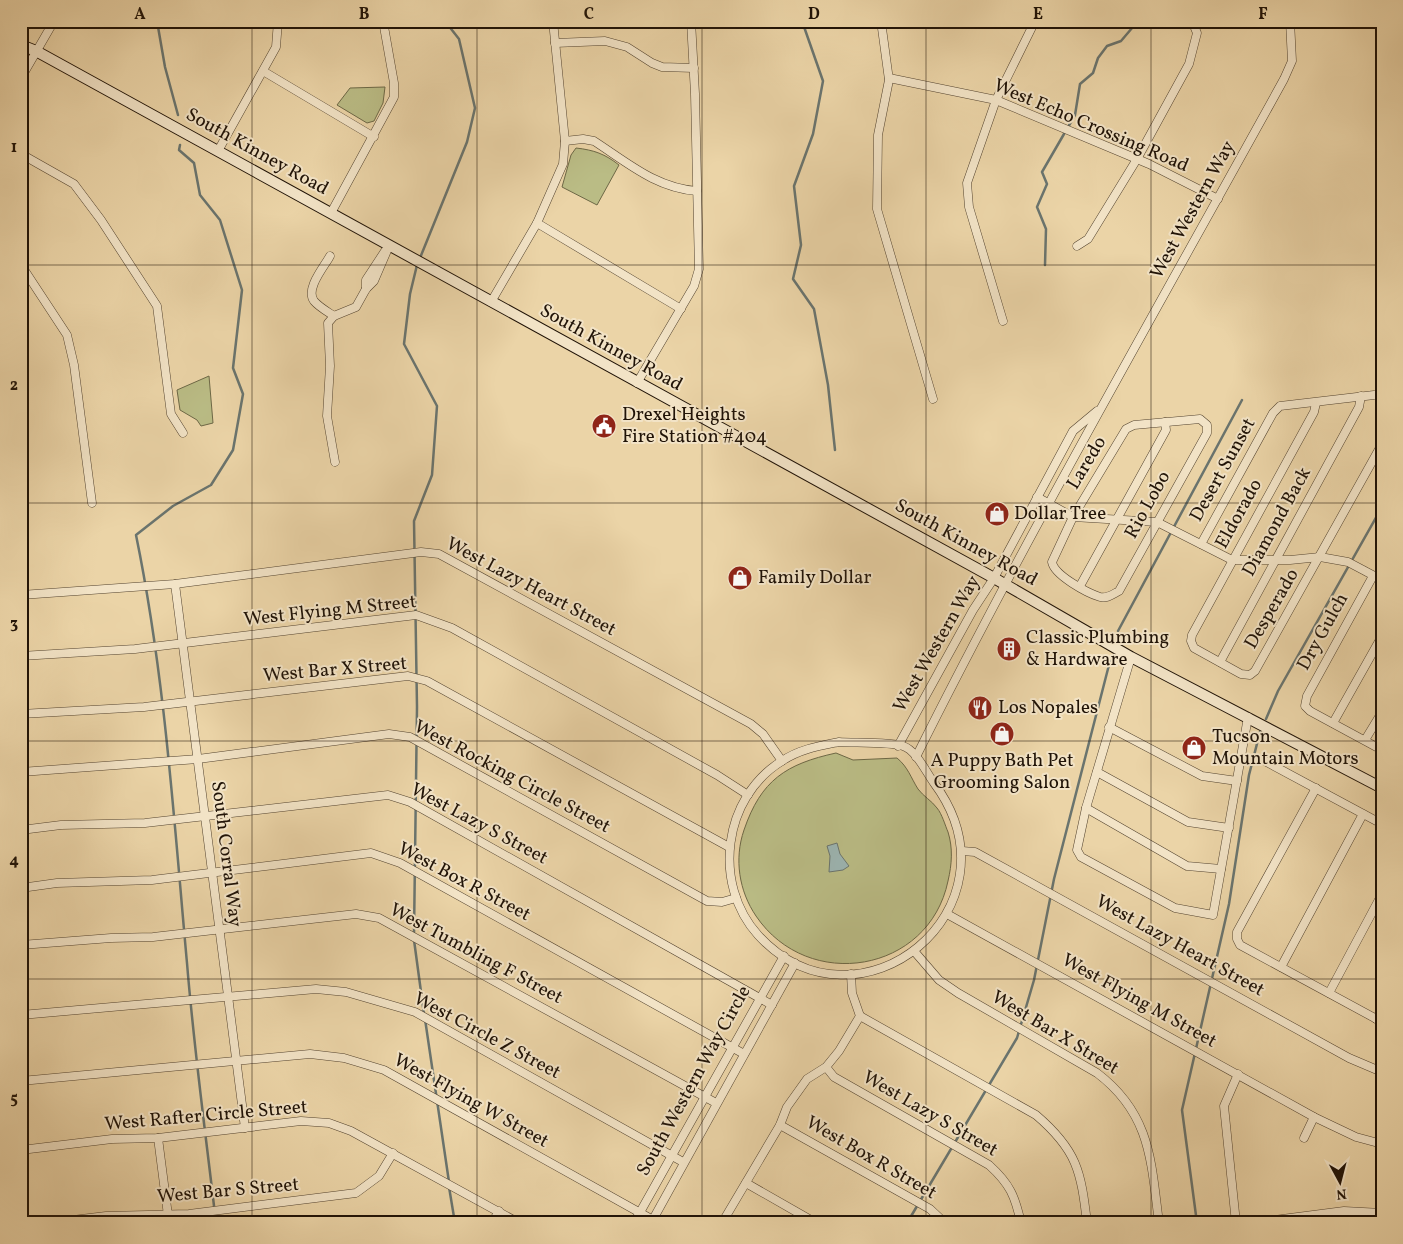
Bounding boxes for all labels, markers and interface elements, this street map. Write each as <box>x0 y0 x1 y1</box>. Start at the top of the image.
text: A <box>134 4 146 26</box>
text: B <box>359 4 370 26</box>
text: C <box>584 4 594 26</box>
text: D <box>808 4 820 26</box>
text: E <box>1033 4 1043 26</box>
text: F <box>1258 4 1268 26</box>
street label: West Echo Crossing Road <box>989 73 1193 179</box>
street label: South Kinney Road <box>181 102 333 202</box>
street label: West Western Way <box>1144 136 1242 284</box>
text: 1 <box>11 137 17 159</box>
street label: South Kinney Road <box>535 298 687 398</box>
text: 2 <box>10 375 18 397</box>
place label: Drexel Heights Fire Station #404 <box>622 402 767 450</box>
public building icon: Drexel Heights Fire Station #404 <box>591 413 617 439</box>
street label: Desert Sunset <box>1184 413 1262 527</box>
street label: Laredo <box>1061 431 1113 495</box>
street label: Diamond Back <box>1236 463 1318 581</box>
street label: Rio Lobo <box>1119 466 1177 544</box>
street label: Eldorado <box>1209 474 1269 554</box>
street label: South Kinney Road <box>890 493 1042 593</box>
shop icon: Dollar Tree <box>984 501 1010 527</box>
place label: Dollar Tree <box>1014 501 1106 527</box>
street label: West Lazy Heart Street <box>441 531 621 643</box>
street label: Desperado <box>1238 564 1306 654</box>
shop icon: Family Dollar <box>727 565 753 591</box>
place label: Family Dollar <box>758 565 872 591</box>
street label: West Western Way <box>887 571 987 717</box>
street label: West Flying M Street <box>242 589 418 633</box>
street label: Dry Gulch <box>1291 589 1355 675</box>
text: 3 <box>10 613 18 635</box>
place label: Classic Plumbing & Hardware <box>1026 625 1169 673</box>
building icon: Classic Plumbing & Hardware <box>996 636 1022 662</box>
street label: West Bar X Street <box>262 651 408 689</box>
restaurant icon: Los Nopales <box>967 695 993 721</box>
place label: Los Nopales <box>998 695 1098 721</box>
street label: West Rocking Circle Street <box>409 714 615 840</box>
shop icon: A Puppy Bath Pet Grooming Salon <box>989 721 1015 747</box>
place label: Tucson Mountain Motors <box>1212 724 1359 772</box>
shop icon: Tucson Mountain Motors <box>1181 735 1207 761</box>
place label: A Puppy Bath Pet Grooming Salon <box>930 748 1074 796</box>
street label: West Lazy S Street <box>406 777 553 871</box>
street label: South Corral Way <box>204 780 248 928</box>
street label: West Box R Street <box>393 836 535 928</box>
text: 4 <box>9 850 19 872</box>
street label: West Lazy Heart Street <box>1091 889 1269 1003</box>
street label: West Tumbling F Street <box>385 897 568 1011</box>
street label: West Flying M Street <box>1057 948 1222 1055</box>
street label: South Western Way Circle <box>631 981 757 1181</box>
street label: West Bar X Street <box>986 985 1124 1082</box>
street label: West Circle Z Street <box>409 986 565 1086</box>
street label: West Flying W Street <box>389 1047 554 1155</box>
street label: West Lazy S Street <box>858 1065 1003 1164</box>
text: 5 <box>10 1088 18 1110</box>
street label: West Rafter Circle Street <box>103 1094 309 1138</box>
street label: West Box R Street <box>801 1110 941 1206</box>
north arrow <box>1316 1156 1366 1206</box>
street label: West Bar S Street <box>156 1172 300 1210</box>
text: N <box>1335 1183 1348 1203</box>

